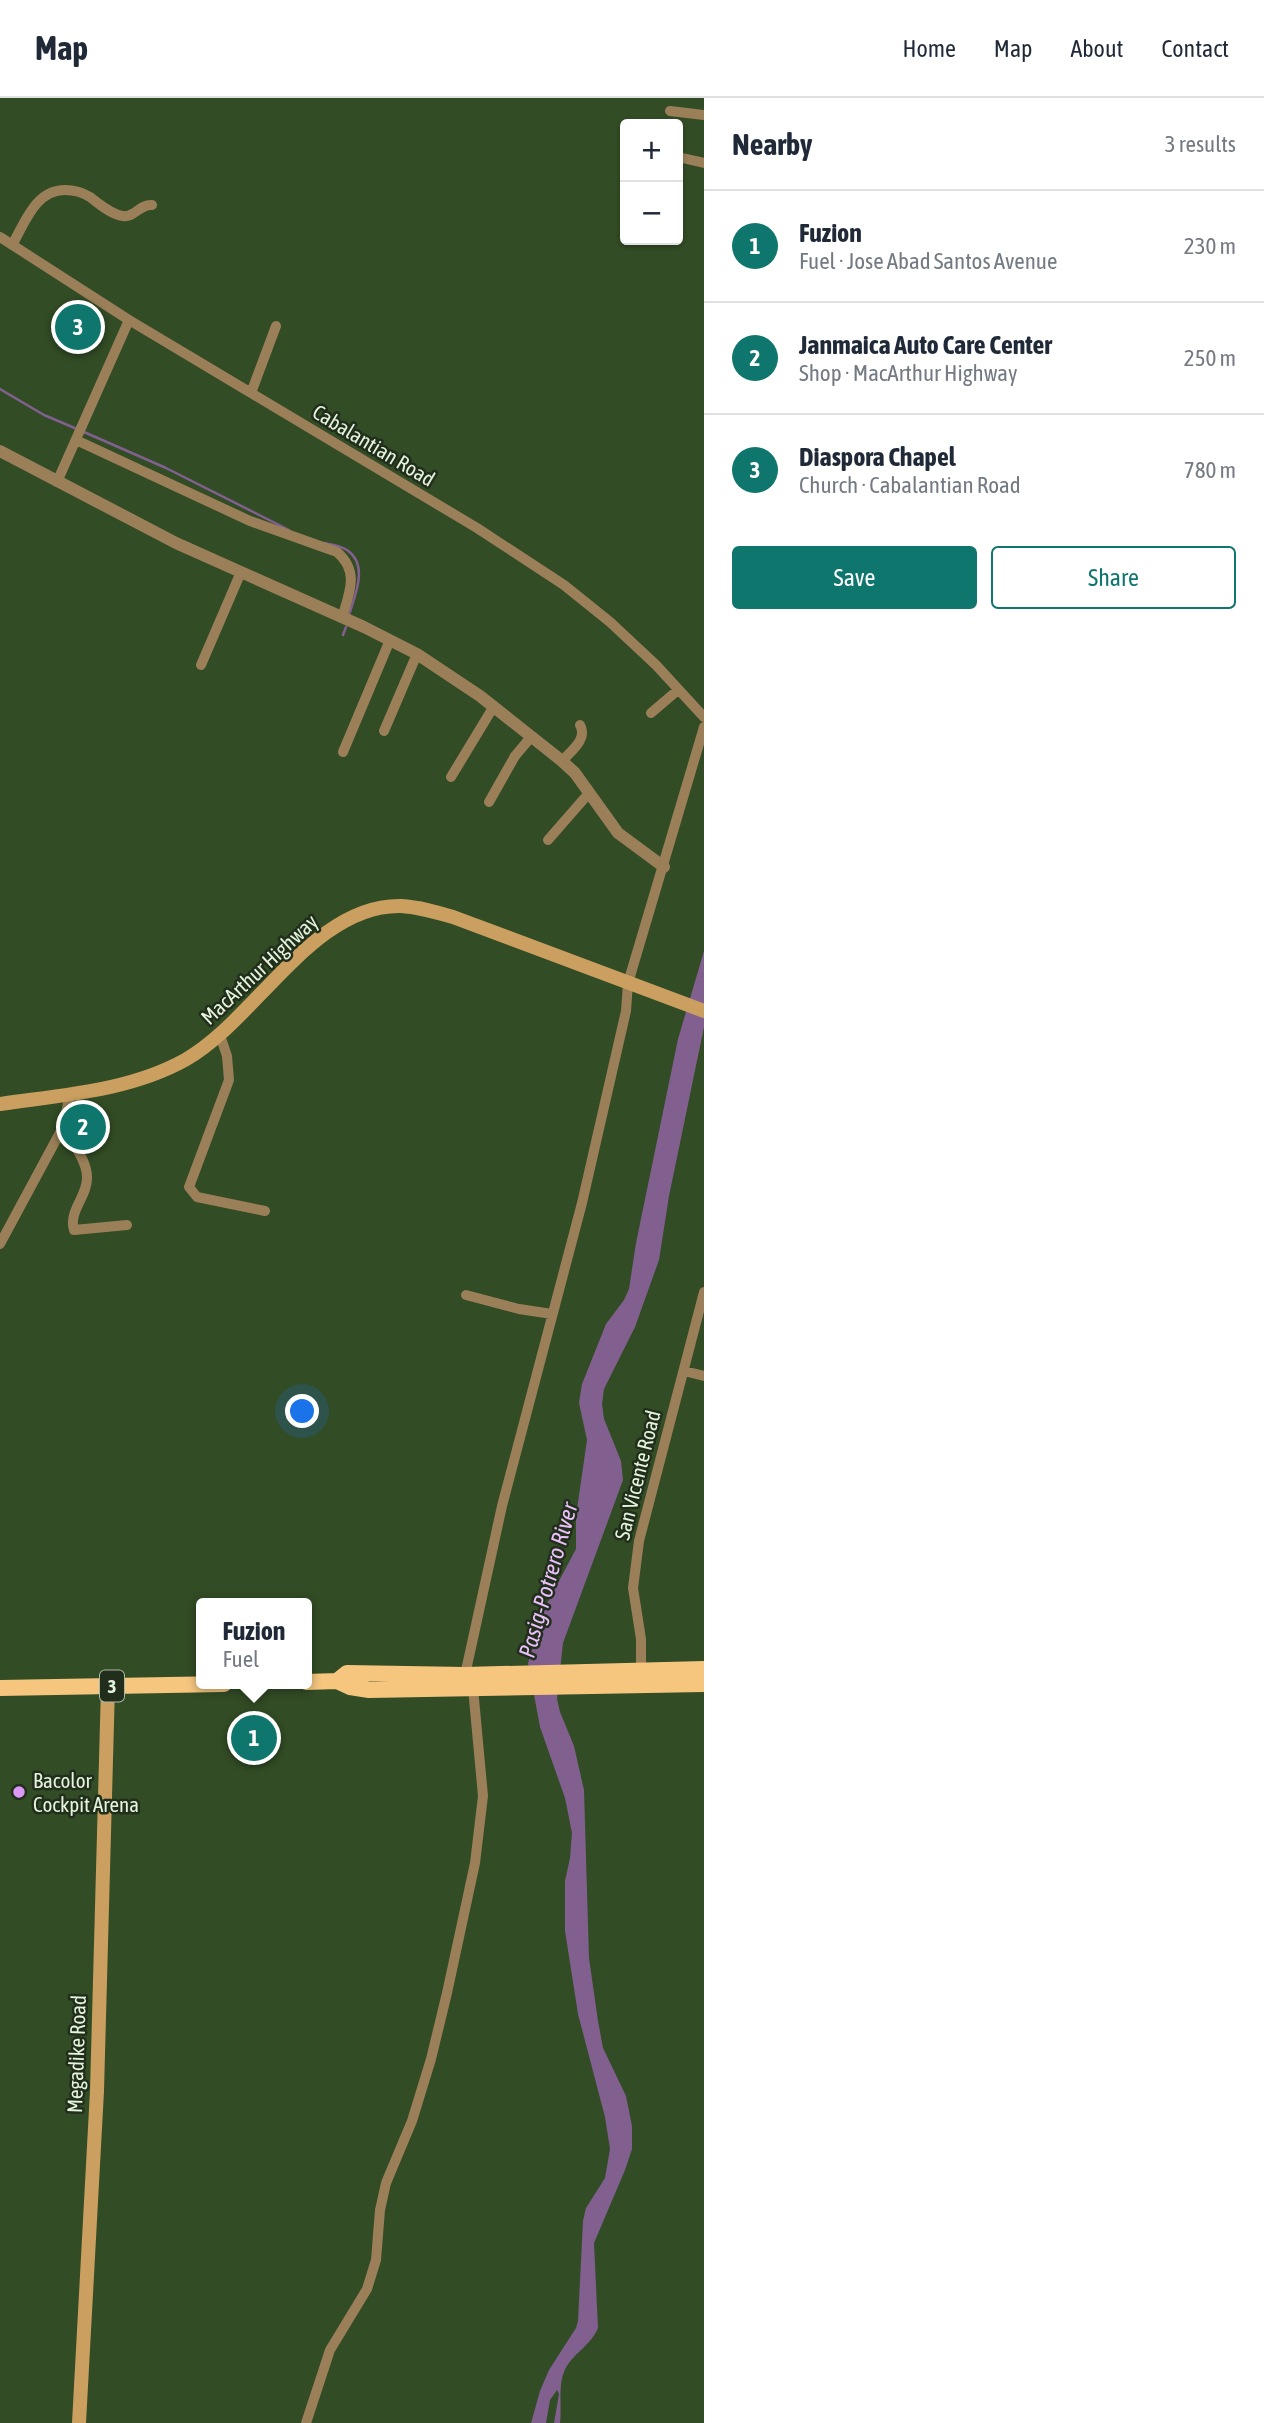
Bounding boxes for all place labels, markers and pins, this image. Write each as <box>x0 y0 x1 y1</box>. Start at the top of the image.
pin: 3 <box>55 301 101 353</box>
pin: 2 <box>60 1101 106 1153</box>
pin: 1 <box>231 1712 277 1764</box>
place label: Bacolor Cockpit Arena <box>33 1768 139 1816</box>
marker: Bacolor Cockpit Arena <box>11 1784 27 1800</box>

